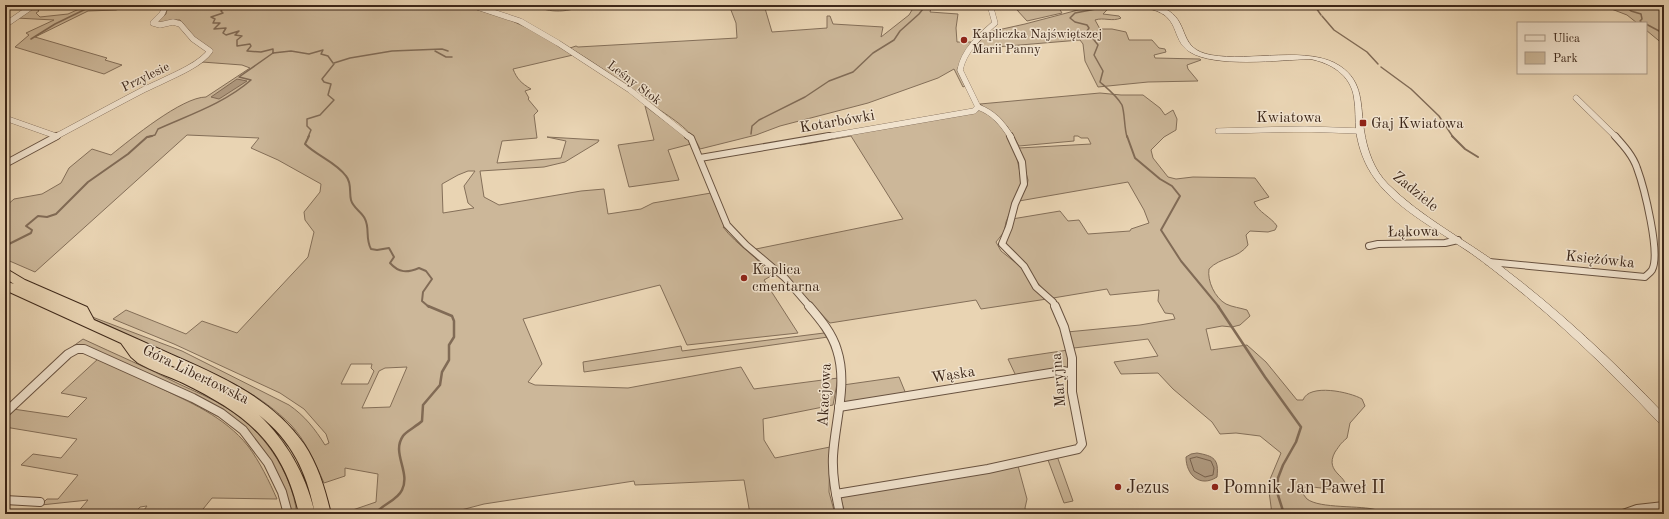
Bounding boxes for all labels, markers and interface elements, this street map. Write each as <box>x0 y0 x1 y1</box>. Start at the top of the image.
legend <box>1517 22 1647 74</box>
place label: Kapliczka Najświętszej Marii Panny <box>972 28 1102 56</box>
text: Ulica <box>1553 33 1580 45</box>
marker: Kapliczka Najświętszej Marii Panny <box>959 35 969 45</box>
text: Park <box>1553 53 1578 65</box>
street label: Leśny Stok <box>605 59 664 108</box>
street label: Przylesie <box>120 60 172 94</box>
street label: Kotarbówki <box>799 108 876 136</box>
street label: Kwiatowa <box>1256 111 1322 126</box>
place label: Gaj Kwiatowa <box>1371 117 1464 132</box>
marker: Gaj Kwiatowa <box>1358 118 1368 128</box>
street label: Zadziele <box>1390 169 1441 215</box>
street label: Łąkowa <box>1387 225 1439 240</box>
street label: Księżówka <box>1565 249 1636 272</box>
place label: Kaplica cmentarna <box>752 263 820 295</box>
marker: Kaplica cmentarna <box>739 273 749 283</box>
street label: Góra Libertowska <box>140 343 252 408</box>
street label: Maryjna <box>1050 352 1069 408</box>
street label: Akacjowa <box>816 362 835 427</box>
street label: Wąska <box>930 365 977 386</box>
place label: Jezus <box>1126 479 1170 497</box>
place label: Pomnik Jan Paweł II <box>1223 479 1385 497</box>
marker: Jezus <box>1113 482 1123 492</box>
marker: Pomnik Jan Paweł II <box>1210 482 1220 492</box>

